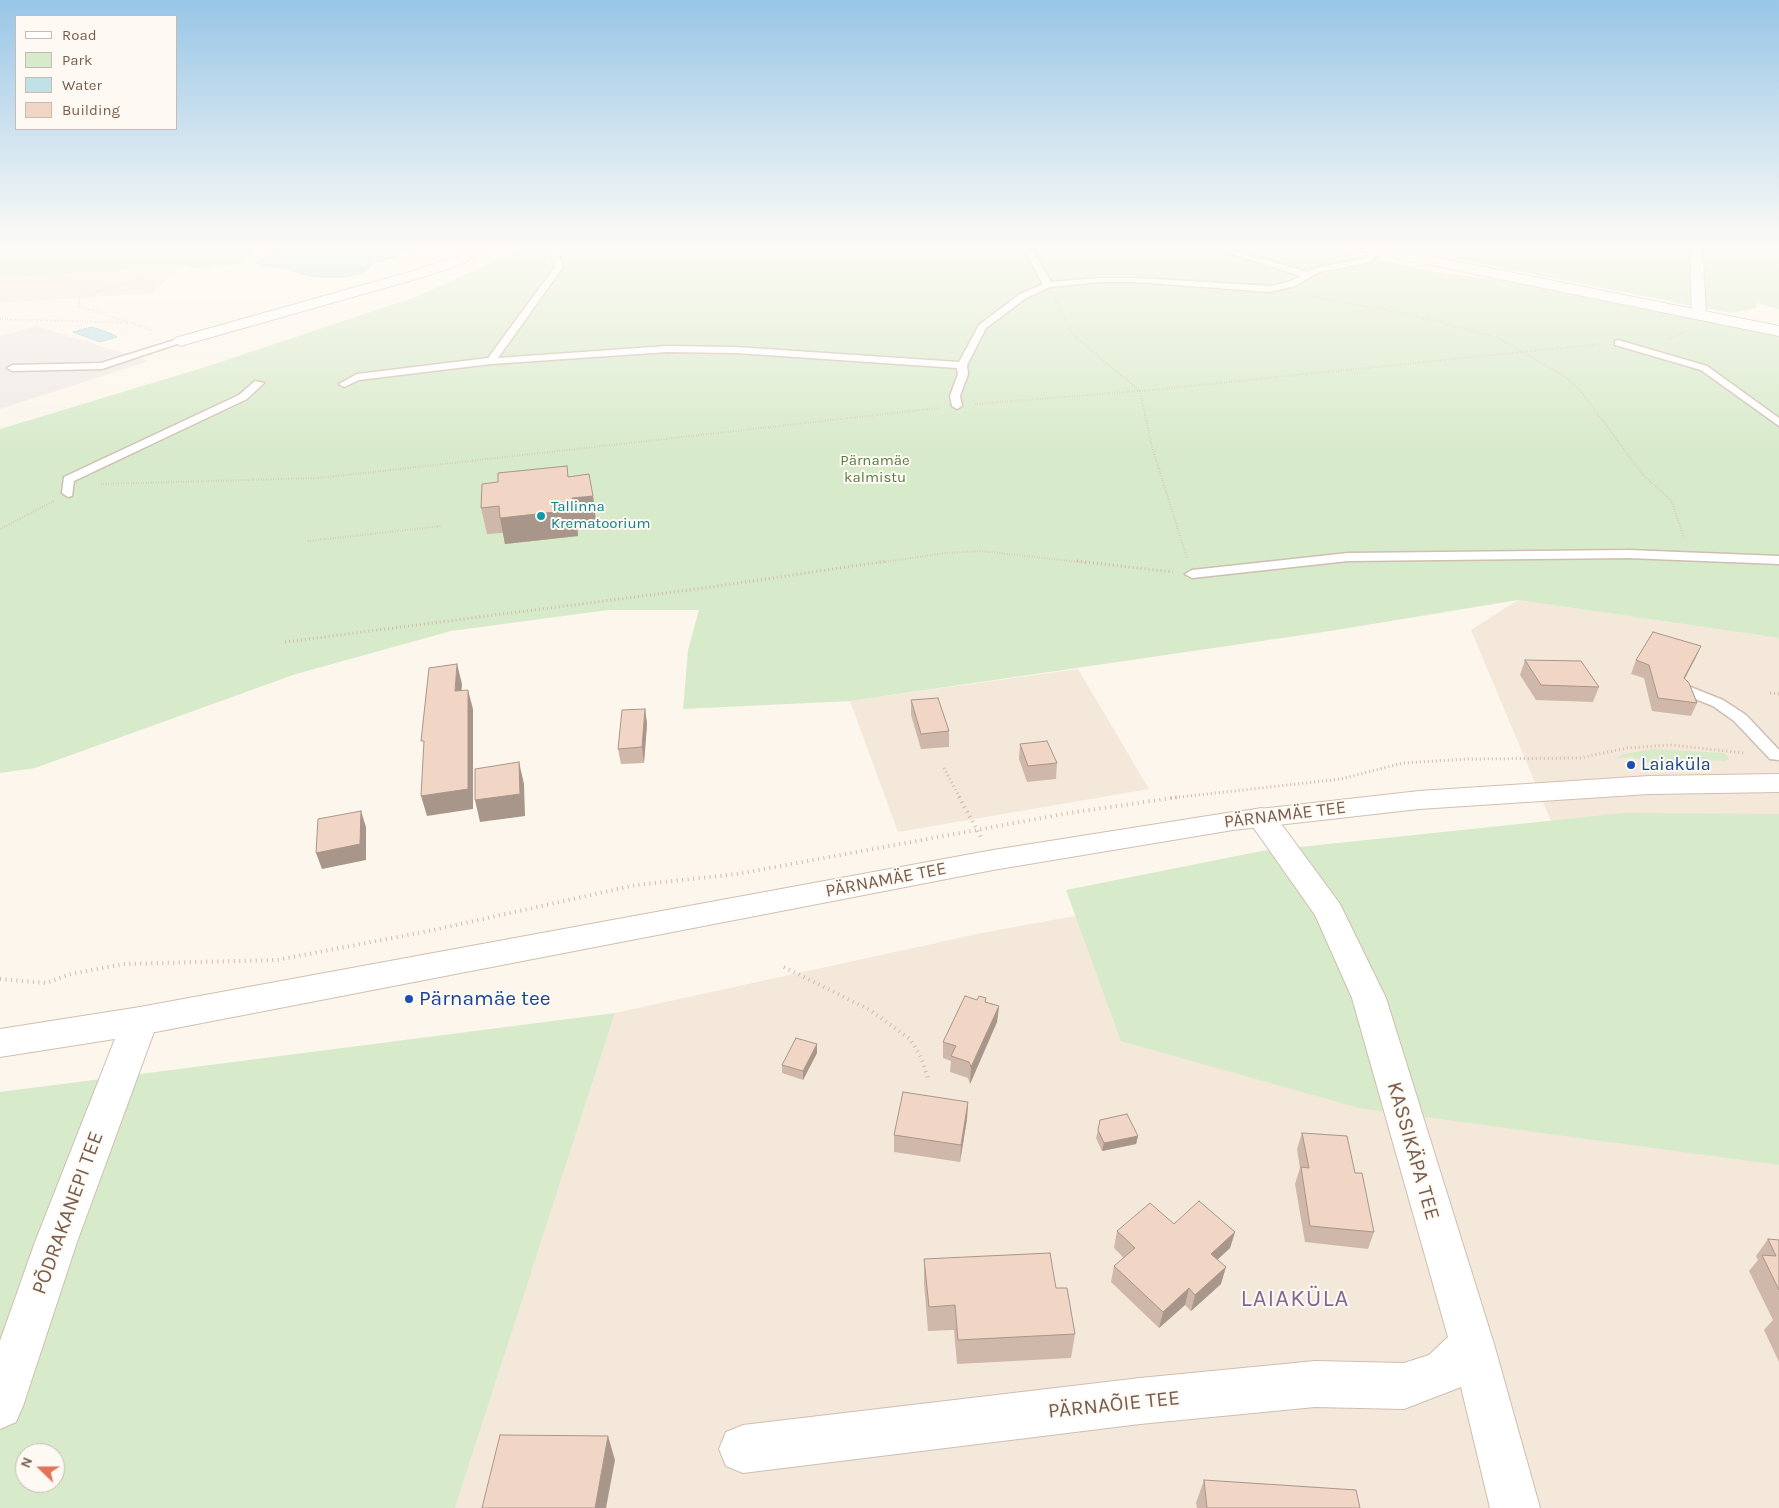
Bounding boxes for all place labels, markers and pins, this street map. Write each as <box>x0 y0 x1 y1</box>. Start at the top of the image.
place label: Tallinna Krematoorium <box>551 498 651 533</box>
marker: Tallinna Krematoorium <box>535 510 547 522</box>
place label: Laiaküla <box>1641 754 1711 776</box>
marker: Laiaküla <box>1625 759 1637 771</box>
place label: Pärnamäe tee <box>419 986 550 1012</box>
marker: Pärnamäe tee <box>403 993 415 1005</box>

